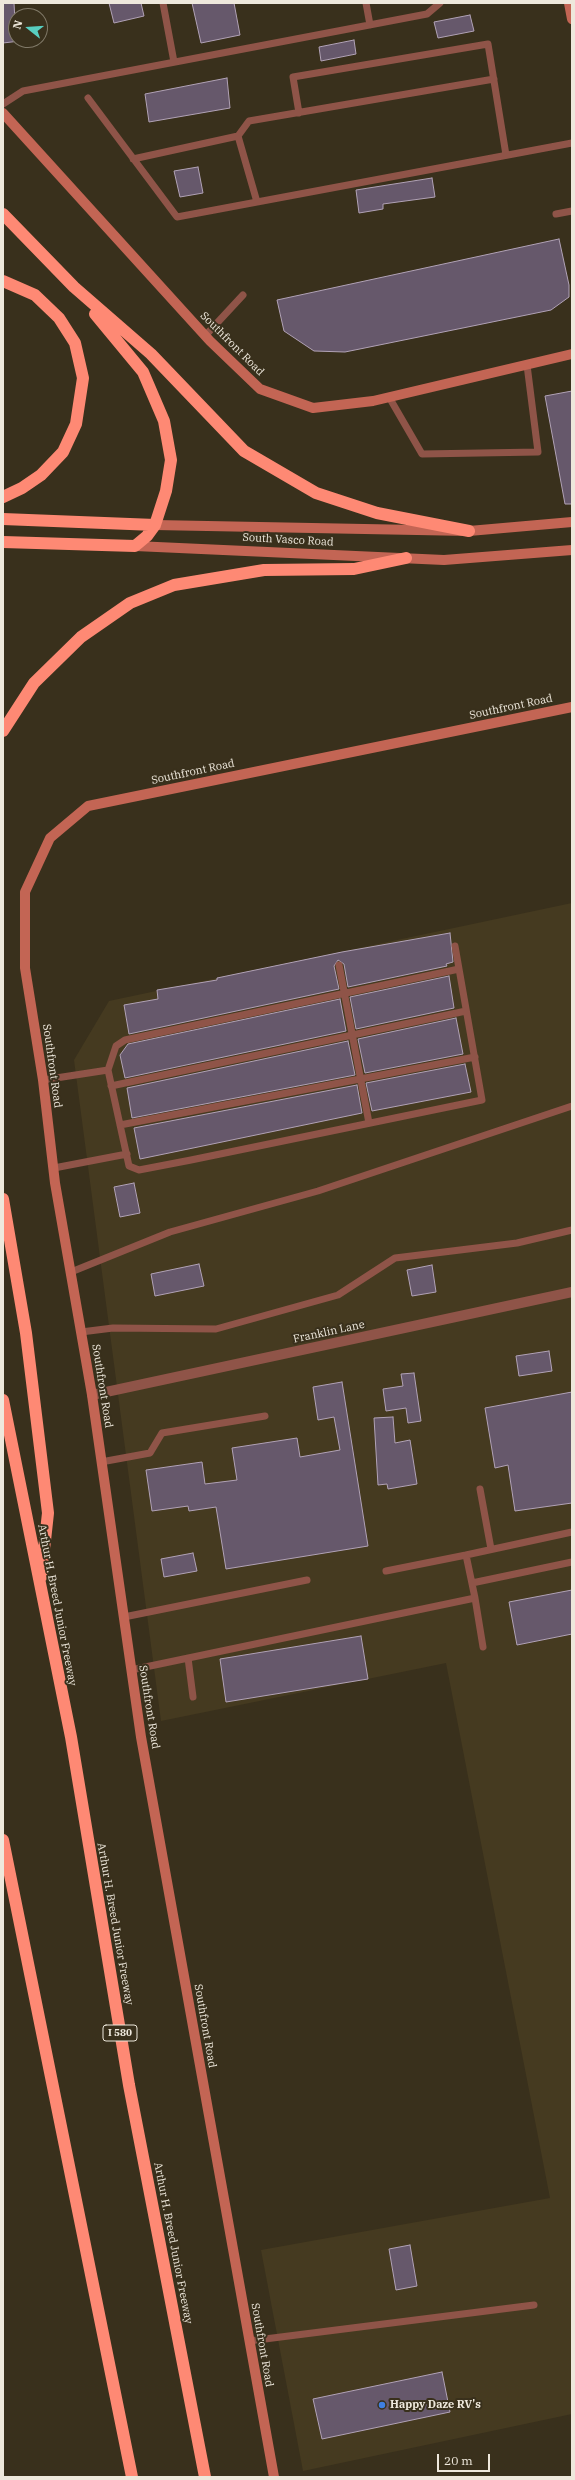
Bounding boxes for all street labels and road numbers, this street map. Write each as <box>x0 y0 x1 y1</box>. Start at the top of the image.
street label: Southfront Road <box>197 309 267 379</box>
street label: South Vasco Road <box>242 531 334 549</box>
street label: Southfront Road <box>468 692 554 722</box>
street label: Southfront Road <box>150 757 236 787</box>
street label: Southfront Road <box>40 1023 64 1109</box>
street label: Franklin Lane <box>292 1318 366 1346</box>
street label: Southfront Road <box>89 1343 115 1429</box>
street label: Arthur H. Breed Junior Freeway <box>35 1523 79 1687</box>
street label: Southfront Road <box>136 1664 162 1750</box>
street label: Arthur H. Breed Junior Freeway <box>94 1842 136 2006</box>
street label: Southfront Road <box>191 1983 219 2069</box>
road number: I 580 <box>103 2025 137 2041</box>
street label: Arthur H. Breed Junior Freeway <box>151 2161 195 2325</box>
street label: Southfront Road <box>248 2302 276 2388</box>

